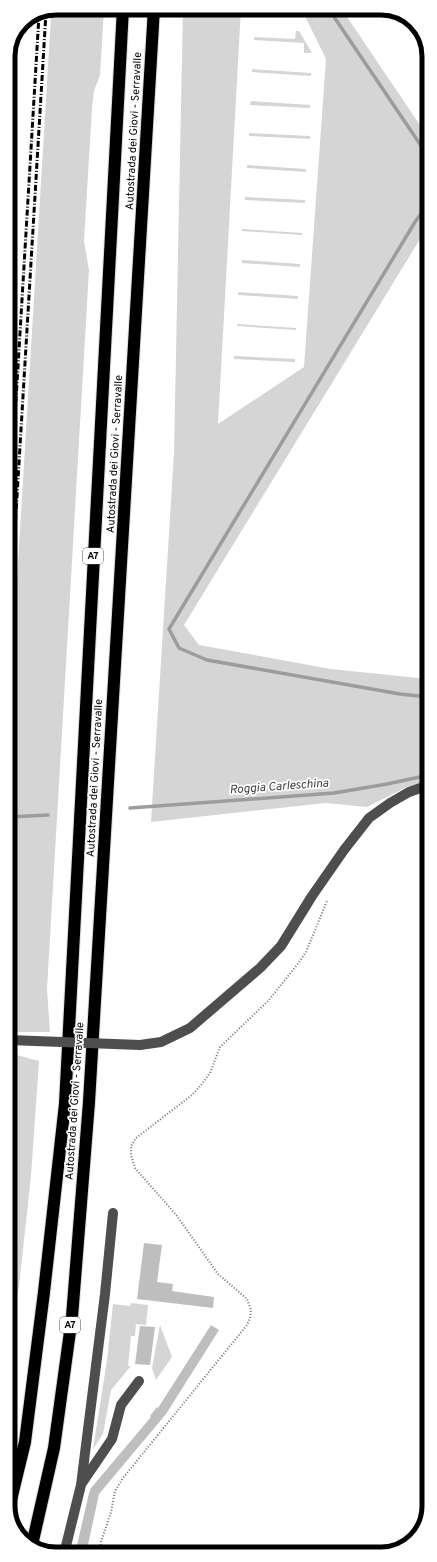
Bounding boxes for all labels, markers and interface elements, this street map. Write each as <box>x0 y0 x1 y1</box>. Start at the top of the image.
street label: Autostrada dei Giovi - Serravalle <box>123 52 145 210</box>
street label: Autostrada dei Giovi - Serravalle <box>104 375 126 533</box>
road number: A7 <box>83 548 103 564</box>
street label: Autostrada dei Giovi - Serravalle <box>84 699 106 857</box>
water label: Roggia Carleschina <box>229 776 330 798</box>
street label: Autostrada dei Giovi - Serravalle <box>62 1021 88 1180</box>
road number: A7 <box>60 1317 80 1333</box>

